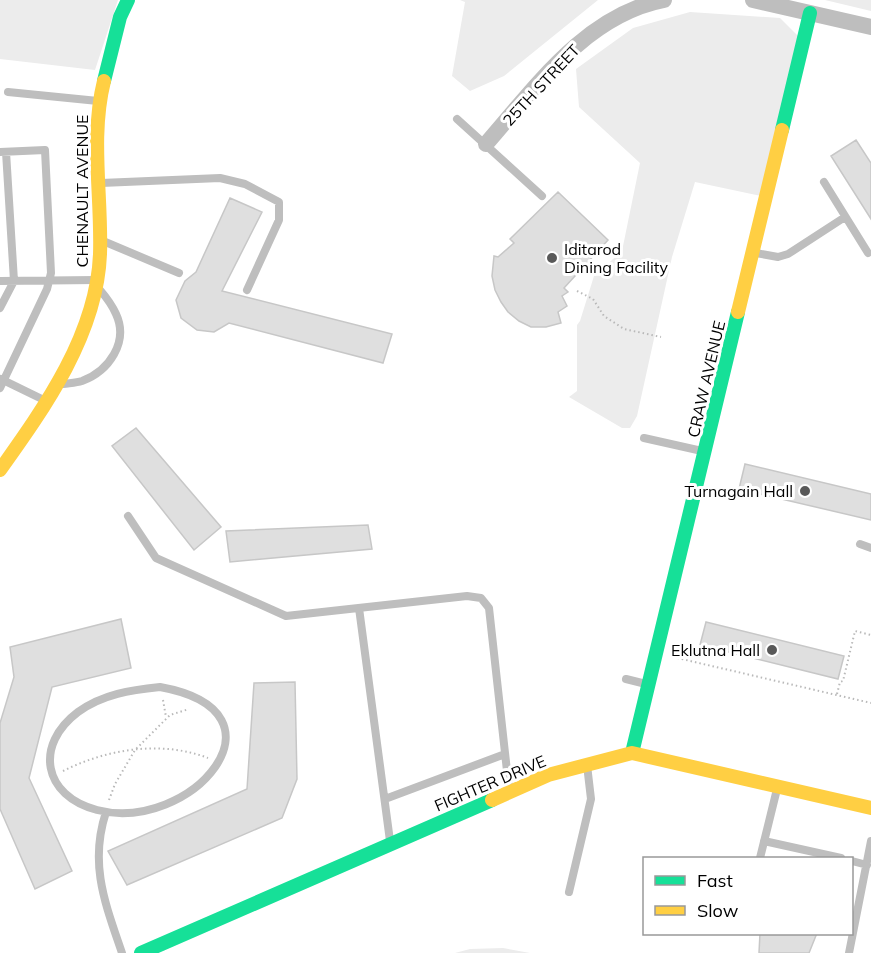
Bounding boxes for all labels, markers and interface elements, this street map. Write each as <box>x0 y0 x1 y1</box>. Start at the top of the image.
street label: 25TH STREET <box>498 40 584 130</box>
street label: CHENAULT AVENUE <box>72 115 92 267</box>
place label: Iditarod Dining Facility <box>564 239 668 277</box>
marker: Iditarod Dining Facility <box>545 251 559 265</box>
street label: CRAW AVENUE <box>683 319 729 439</box>
place label: Turnagain Hall <box>684 481 793 501</box>
marker: Turnagain Hall <box>798 484 812 498</box>
place label: Eklutna Hall <box>671 640 760 660</box>
marker: Eklutna Hall <box>765 643 779 657</box>
street label: FIGHTER DRIVE <box>431 751 549 815</box>
legend <box>643 857 853 935</box>
text: Fast <box>697 869 733 892</box>
text: Slow <box>697 899 739 922</box>

